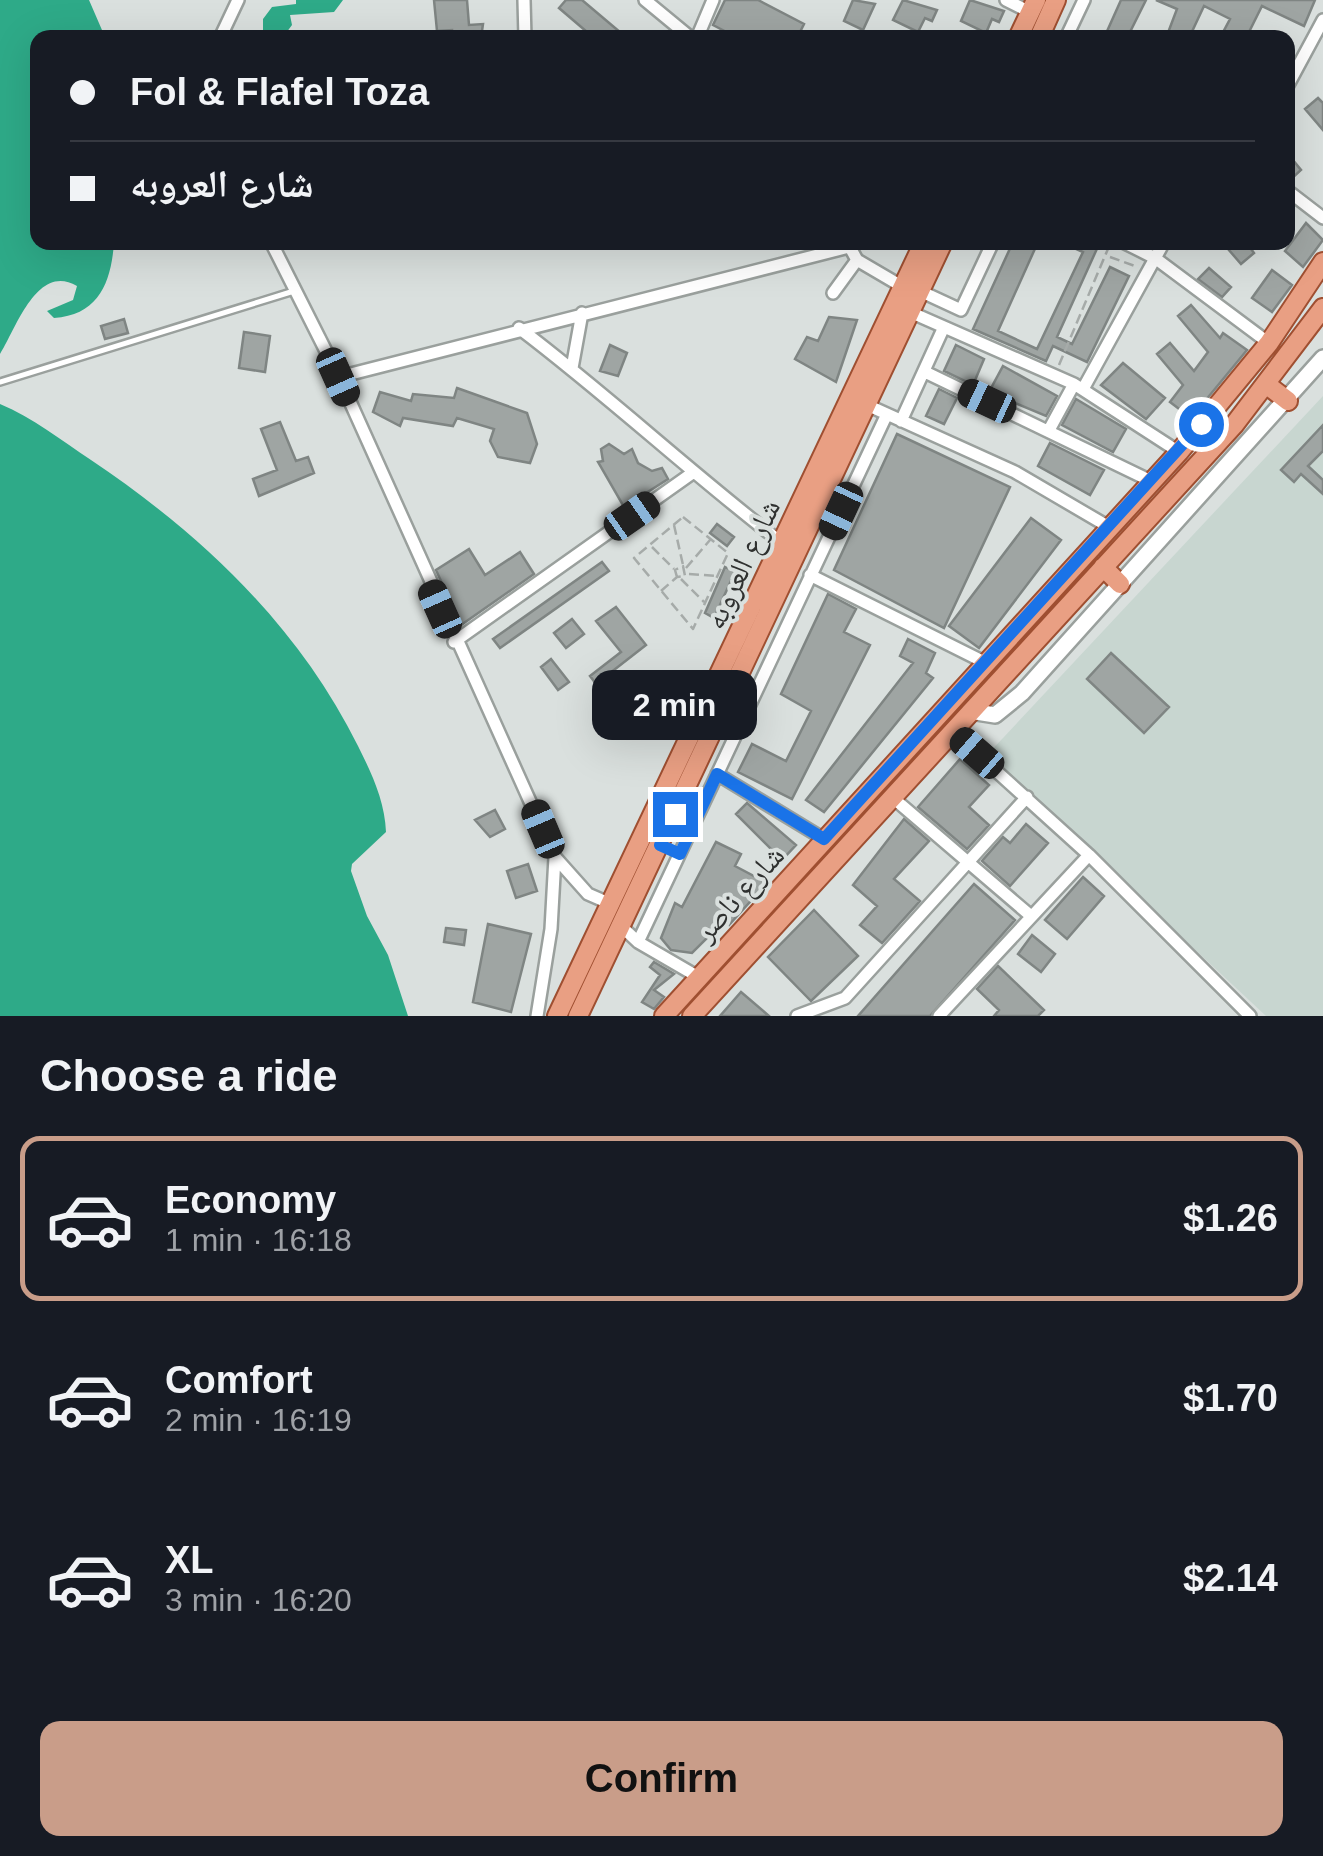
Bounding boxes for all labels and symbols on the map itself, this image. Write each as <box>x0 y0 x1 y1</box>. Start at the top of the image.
car <box>312 343 364 411</box>
car <box>953 375 1021 427</box>
route start <box>1179 402 1224 447</box>
car <box>815 477 867 545</box>
car <box>599 487 665 545</box>
street label: شارع العروبه <box>698 494 789 635</box>
car <box>414 575 466 643</box>
callout: 2 min <box>592 669 758 739</box>
car <box>945 722 1009 784</box>
route end <box>653 792 698 837</box>
car <box>517 796 569 862</box>
street label: شارع ناصر <box>687 839 793 950</box>

